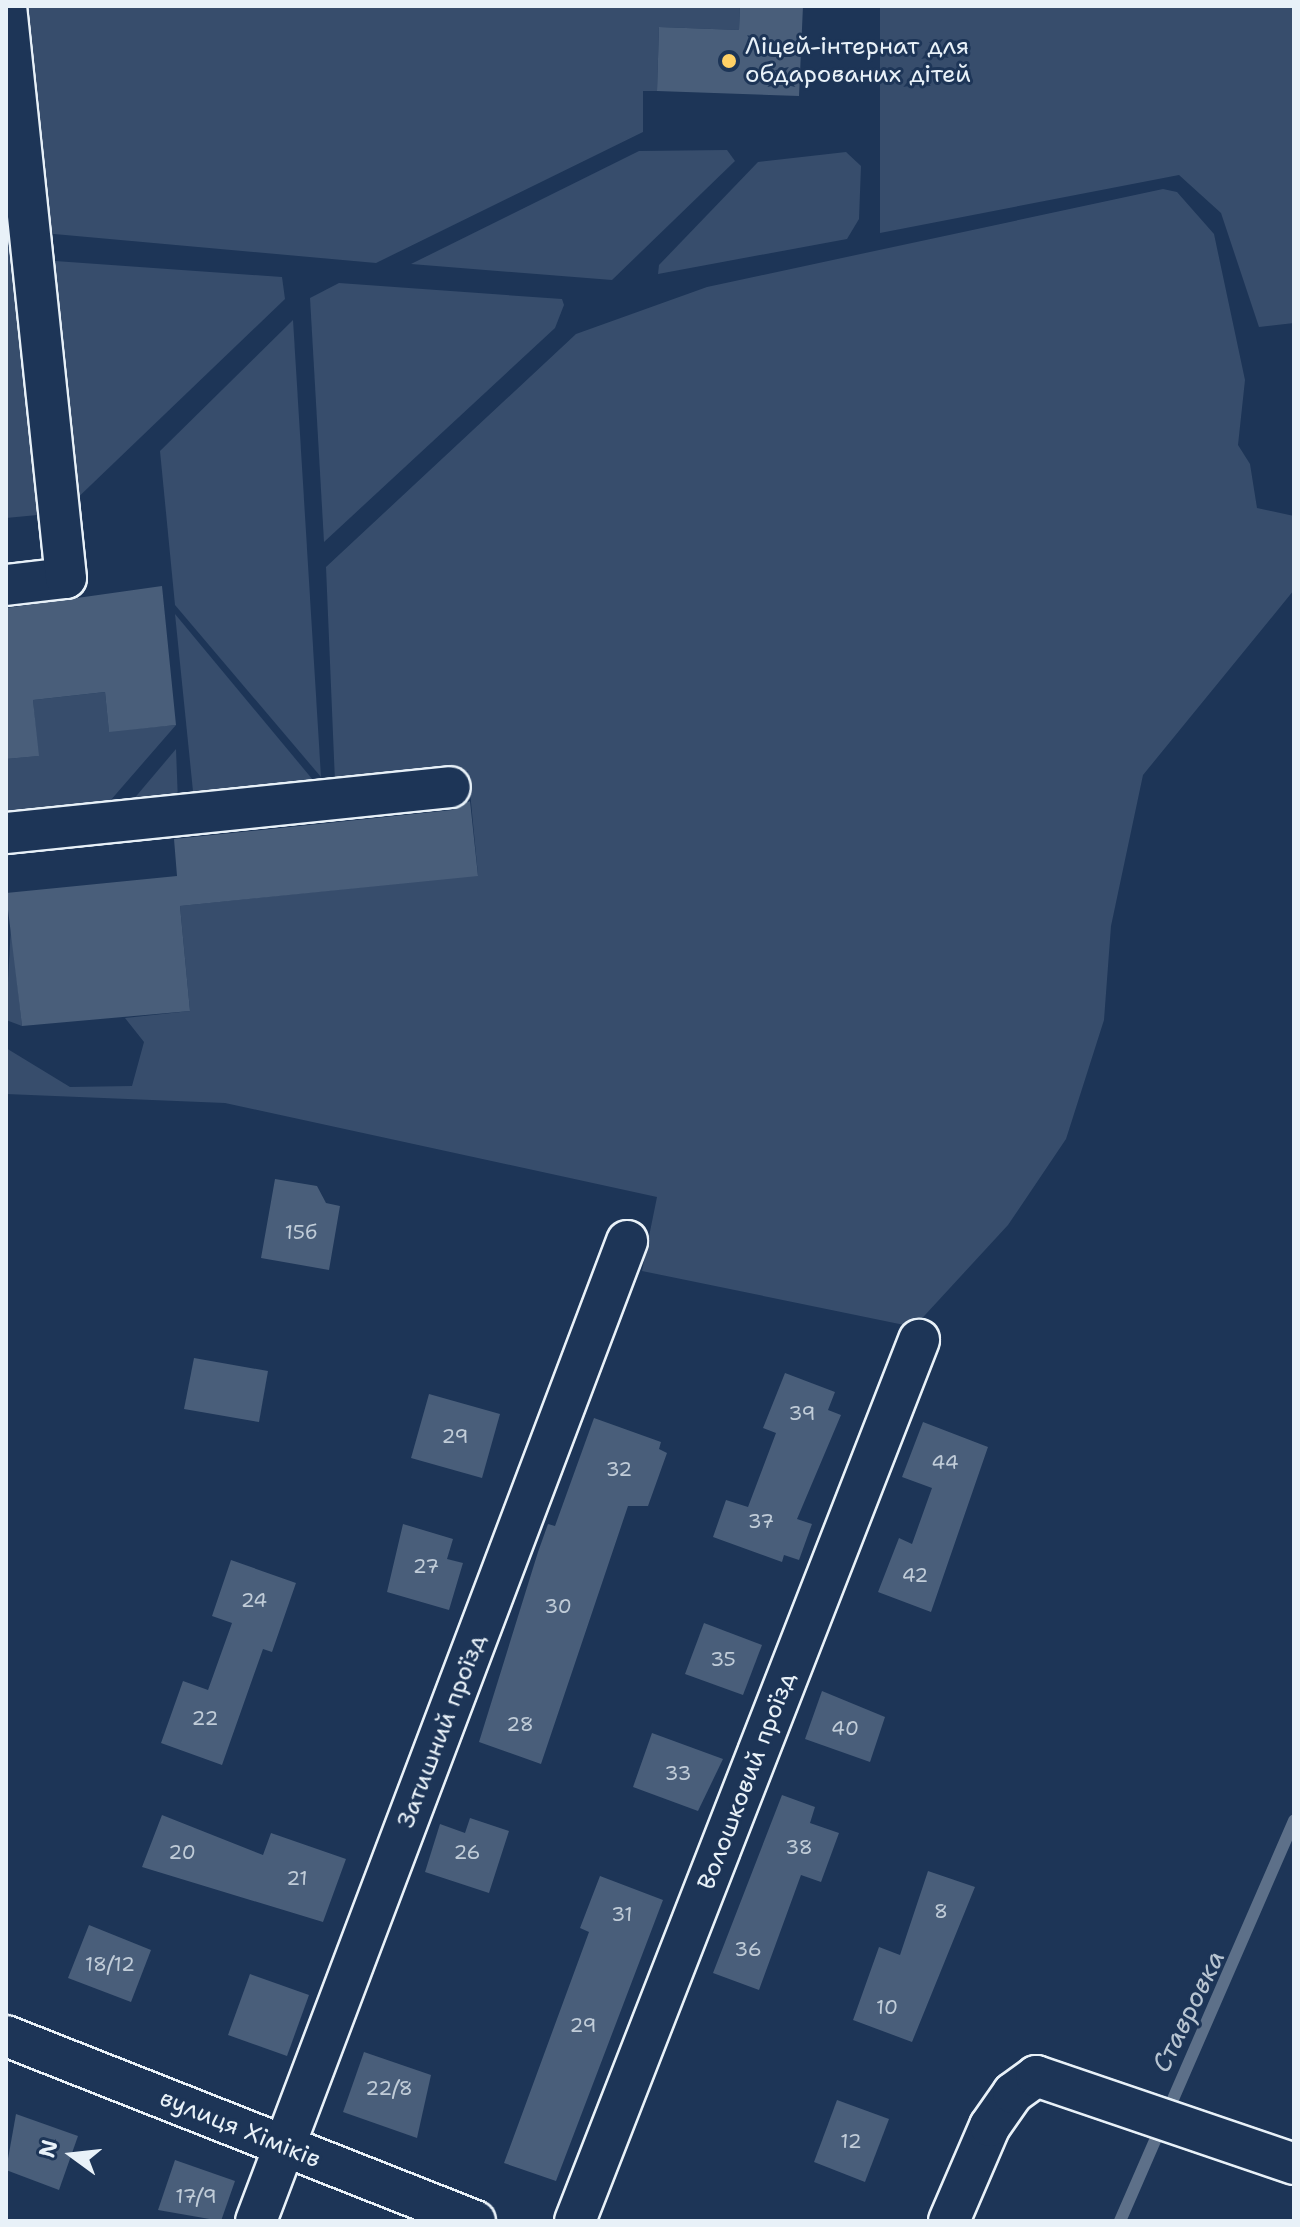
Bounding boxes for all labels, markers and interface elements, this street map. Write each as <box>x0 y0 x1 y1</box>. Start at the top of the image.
place label: Ліцей-інтернат для обдарованих дітей <box>745 33 971 89</box>
marker: Ліцей-інтернат для обдарованих дітей <box>720 52 738 70</box>
house number: 15б <box>285 1220 317 1244</box>
house number: 39 <box>789 1401 815 1425</box>
house number: 29 <box>442 1424 468 1448</box>
house number: 44 <box>931 1450 959 1474</box>
house number: 32 <box>606 1457 632 1481</box>
house number: 37 <box>748 1509 774 1533</box>
house number: 27 <box>413 1554 439 1578</box>
house number: 42 <box>902 1563 928 1587</box>
house number: 24 <box>241 1588 267 1612</box>
house number: 30 <box>544 1594 572 1618</box>
street label: Затишний проїзд <box>392 1630 492 1832</box>
house number: 35 <box>710 1647 736 1671</box>
street label: Волошковий проїзд <box>692 1668 802 1894</box>
house number: 22 <box>192 1706 218 1730</box>
house number: 28 <box>506 1712 534 1736</box>
house number: 40 <box>831 1716 859 1740</box>
house number: 33 <box>665 1761 691 1785</box>
house number: 38 <box>785 1835 813 1859</box>
house number: 20 <box>168 1840 196 1864</box>
house number: 26 <box>453 1840 481 1864</box>
house number: 21 <box>286 1866 308 1890</box>
house number: 8 <box>934 1899 948 1923</box>
house number: 31 <box>611 1902 633 1926</box>
house number: 36 <box>734 1937 762 1961</box>
water label: Ставровка <box>1145 1945 1231 2077</box>
house number: 18/12 <box>85 1952 135 1976</box>
house number: 10 <box>876 1995 898 2019</box>
house number: 29 <box>570 2013 596 2037</box>
house number: 22/8 <box>365 2076 413 2100</box>
street label: вулиця Хіміків <box>155 2084 325 2174</box>
north arrow <box>32 2115 112 2195</box>
house number: 12 <box>840 2129 862 2153</box>
text: N <box>32 2136 65 2161</box>
house number: 17/9 <box>175 2184 217 2208</box>

